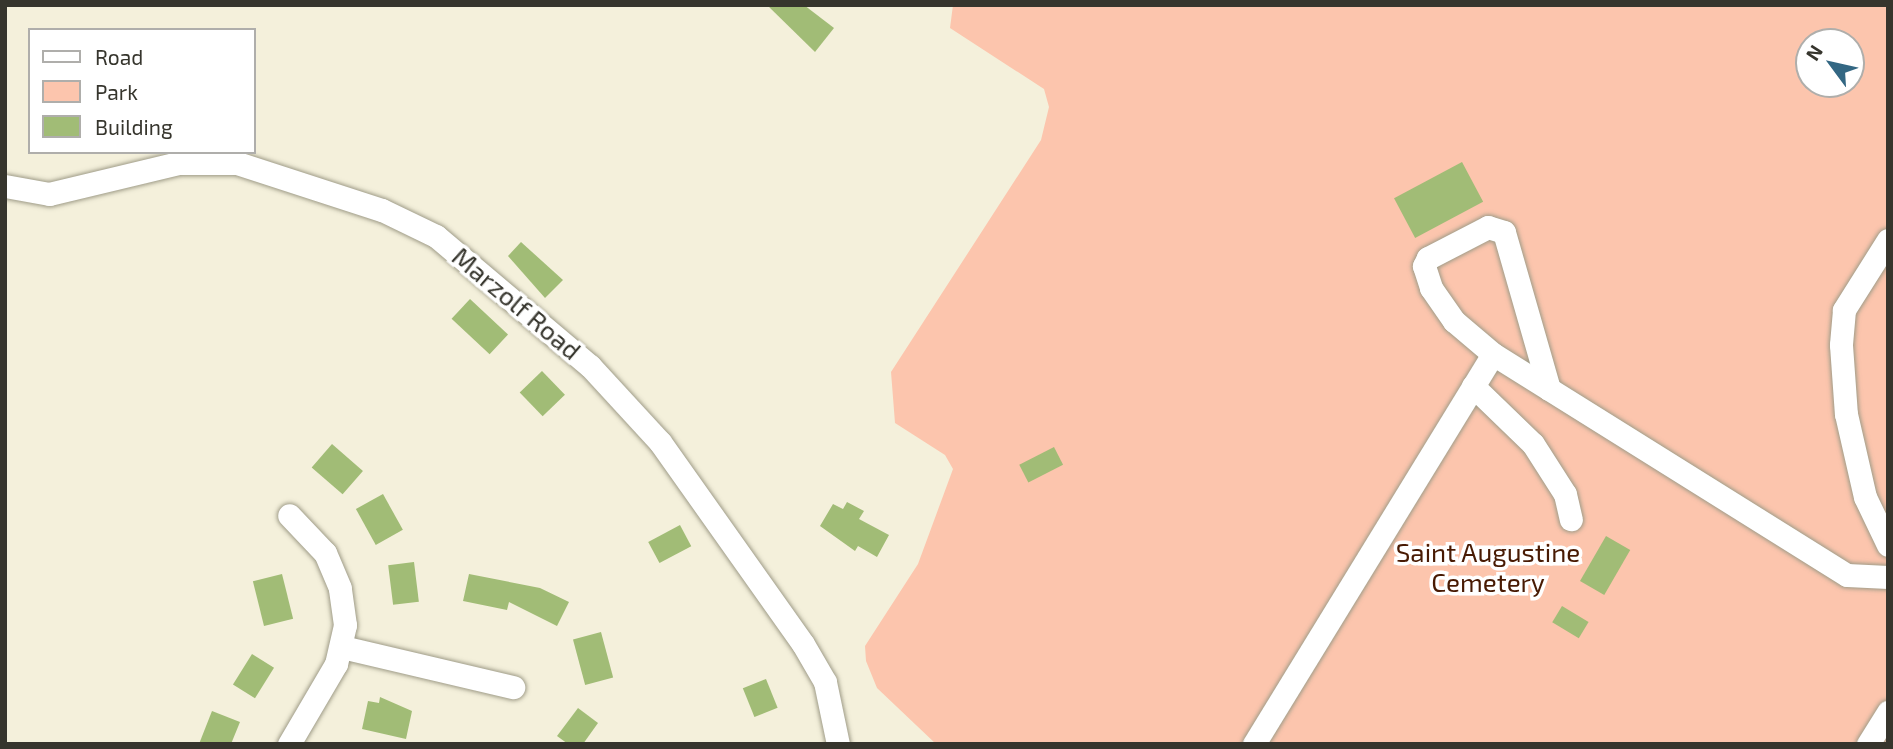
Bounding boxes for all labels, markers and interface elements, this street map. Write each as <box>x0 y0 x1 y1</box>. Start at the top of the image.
legend <box>28 28 256 154</box>
north arrow <box>1795 28 1865 98</box>
text: N <box>1800 40 1827 64</box>
text: Road <box>95 44 143 69</box>
text: Park <box>95 79 138 104</box>
text: Building <box>95 114 173 139</box>
street label: Marzolf Road <box>446 240 588 366</box>
park label: Saint Augustine Cemetery <box>1395 536 1581 598</box>

